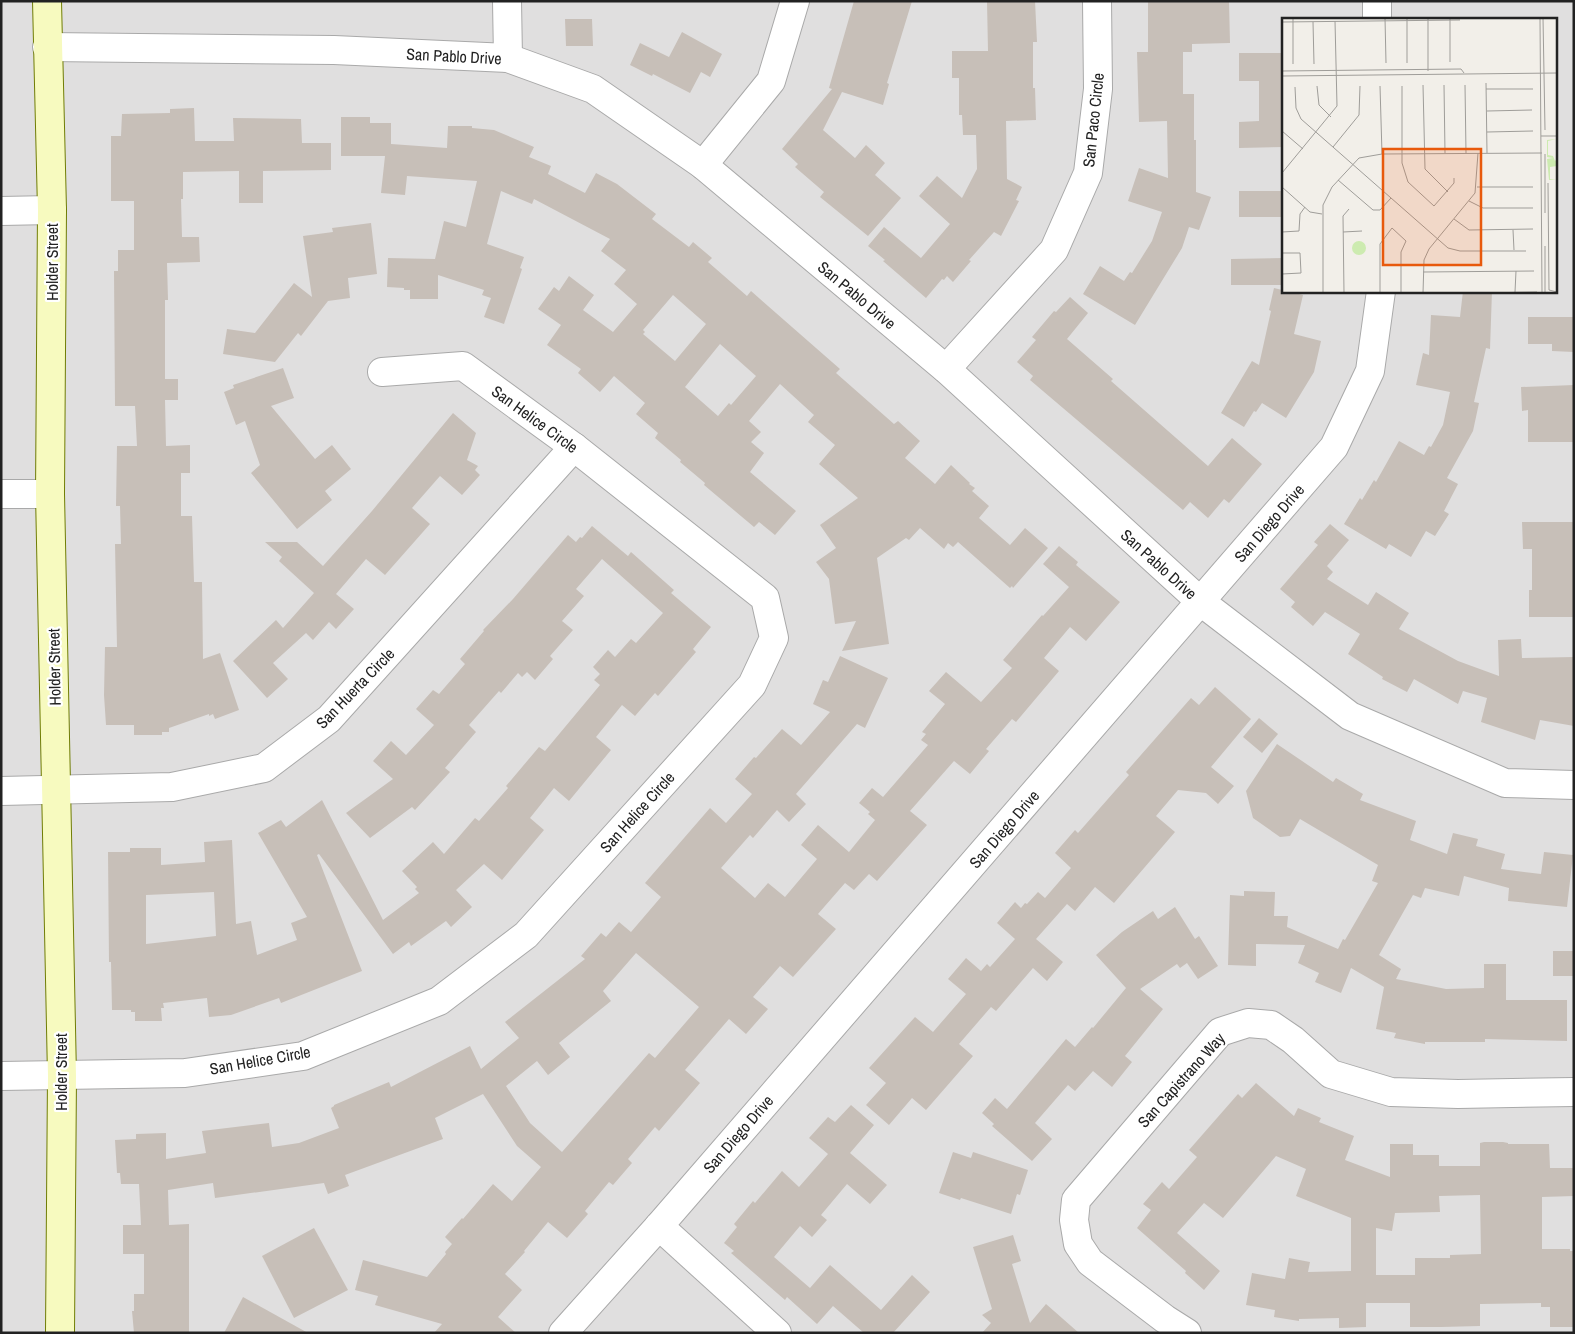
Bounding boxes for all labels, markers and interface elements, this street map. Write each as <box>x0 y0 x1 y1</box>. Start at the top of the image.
inset map <box>1282 18 1558 292</box>
street label: San Pablo Drive <box>406 43 502 69</box>
street label: San Paco Circle <box>1077 72 1109 168</box>
street label: Holder Street <box>41 223 63 301</box>
street label: San Pablo Drive <box>813 256 901 334</box>
street label: San Helice Circle <box>487 380 583 458</box>
street label: San Diego Drive <box>1229 479 1309 567</box>
street label: San Pablo Drive <box>1116 524 1202 604</box>
street label: Holder Street <box>42 628 66 706</box>
street label: San Huerta Circle <box>311 643 399 733</box>
street label: San Helice Circle <box>595 767 679 857</box>
street label: San Diego Drive <box>964 785 1044 873</box>
street label: San Capistrano Way <box>1132 1028 1230 1132</box>
street label: Holder Street <box>50 1033 72 1111</box>
street label: San Helice Circle <box>208 1040 312 1080</box>
street label: San Diego Drive <box>698 1090 778 1178</box>

